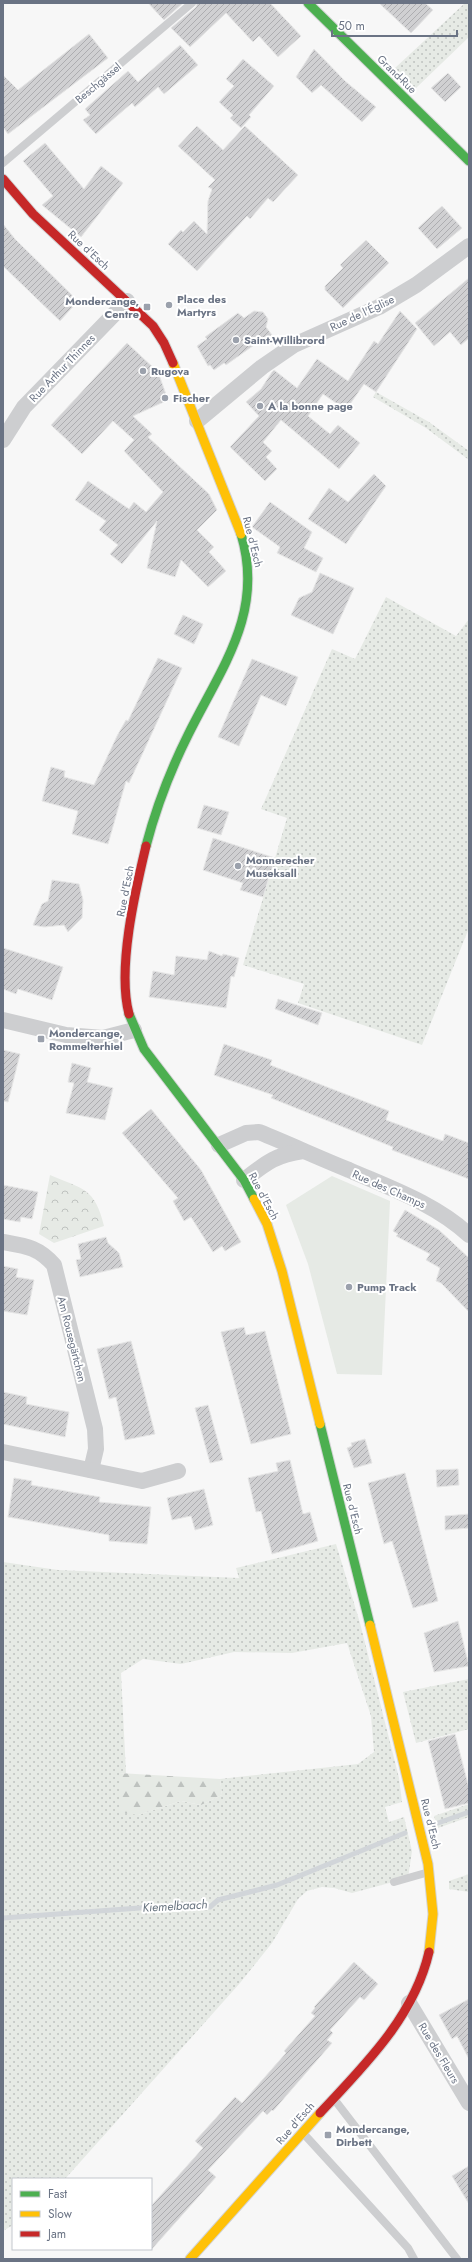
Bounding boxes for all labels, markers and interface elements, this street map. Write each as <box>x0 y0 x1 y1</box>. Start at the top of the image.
scale bar <box>332 12 457 38</box>
text: 50 m <box>338 17 365 35</box>
street label: Grand-Rue <box>374 51 421 97</box>
street label: Beschgässel <box>71 59 125 107</box>
street label: Rue d'Esch <box>65 226 113 274</box>
place label: Place des Martyrs <box>177 291 226 320</box>
street label: Rue de l'Église <box>327 291 397 335</box>
place label: Mondercange, Centre <box>65 293 139 322</box>
marker: Place des Martyrs <box>164 300 174 310</box>
marker: Mondercange, Centre <box>142 302 152 312</box>
street label: Rue Arthur Thinnes <box>25 330 99 405</box>
place label: Saint-Willibrord <box>244 332 325 348</box>
marker: Saint-Willibrord <box>231 335 241 345</box>
place label: Rugova <box>151 363 189 379</box>
marker: Rugova <box>138 366 148 376</box>
place label: Fischer <box>173 390 210 406</box>
marker: Fischer <box>160 393 170 403</box>
place label: A la bonne page <box>267 398 353 414</box>
marker: A la bonne page <box>255 401 265 411</box>
street label: Rue d'Esch <box>239 515 267 569</box>
place label: Monnerecher Museksall <box>246 852 315 881</box>
marker: Monnerecher Museksall <box>233 861 243 871</box>
street label: Rue d'Esch <box>112 864 138 918</box>
place label: Mondercange, Rommelterhiel <box>49 1025 123 1054</box>
marker: Mondercange, Rommelterhiel <box>36 1034 46 1044</box>
street label: Rue des Champs <box>350 1166 429 1212</box>
street label: Rue d'Esch <box>245 1169 283 1223</box>
place label: Pump Track <box>357 1279 417 1295</box>
marker: Pump Track <box>344 1282 354 1292</box>
street label: Am Rousegärtchen <box>54 1295 90 1383</box>
street label: Rue d'Esch <box>339 1482 367 1536</box>
street label: Rue d'Esch <box>417 1797 445 1851</box>
water label: Kiemelbaach <box>142 1895 208 1917</box>
street label: Rue des Fleurs <box>415 2020 464 2087</box>
street label: Rue d'Esch <box>272 2098 318 2148</box>
place label: Mondercange, Dirbett <box>336 2121 410 2150</box>
marker: Mondercange, Dirbett <box>323 2130 333 2140</box>
legend <box>12 2178 152 2250</box>
text: Fast <box>48 2185 67 2203</box>
text: Slow <box>48 2205 73 2223</box>
text: Jam <box>46 2225 66 2243</box>

